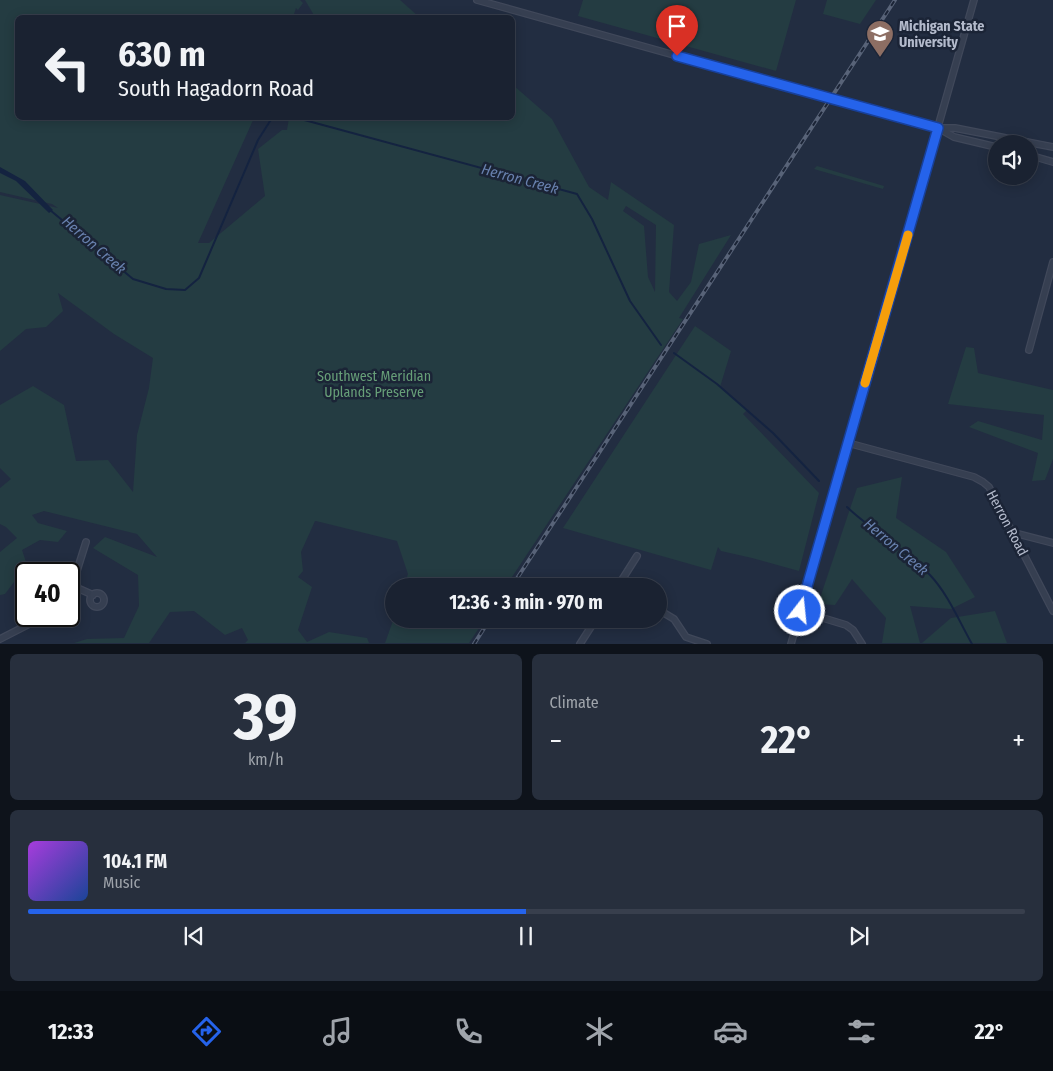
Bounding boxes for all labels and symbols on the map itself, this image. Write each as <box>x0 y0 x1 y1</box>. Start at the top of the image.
pin <box>656 5 698 56</box>
place label: Michigan State University <box>899 18 984 51</box>
school or university icon: Michigan State University <box>865 19 895 58</box>
water label: Herron Creek <box>480 160 561 198</box>
water label: Herron Creek <box>58 212 130 278</box>
park label: Southwest Meridian Uplands Preserve <box>317 368 431 401</box>
street label: Herron Road <box>983 487 1031 559</box>
water label: Herron Creek <box>860 515 932 580</box>
speed limit sign: 40 <box>15 562 80 627</box>
position arrow <box>773 584 825 636</box>

